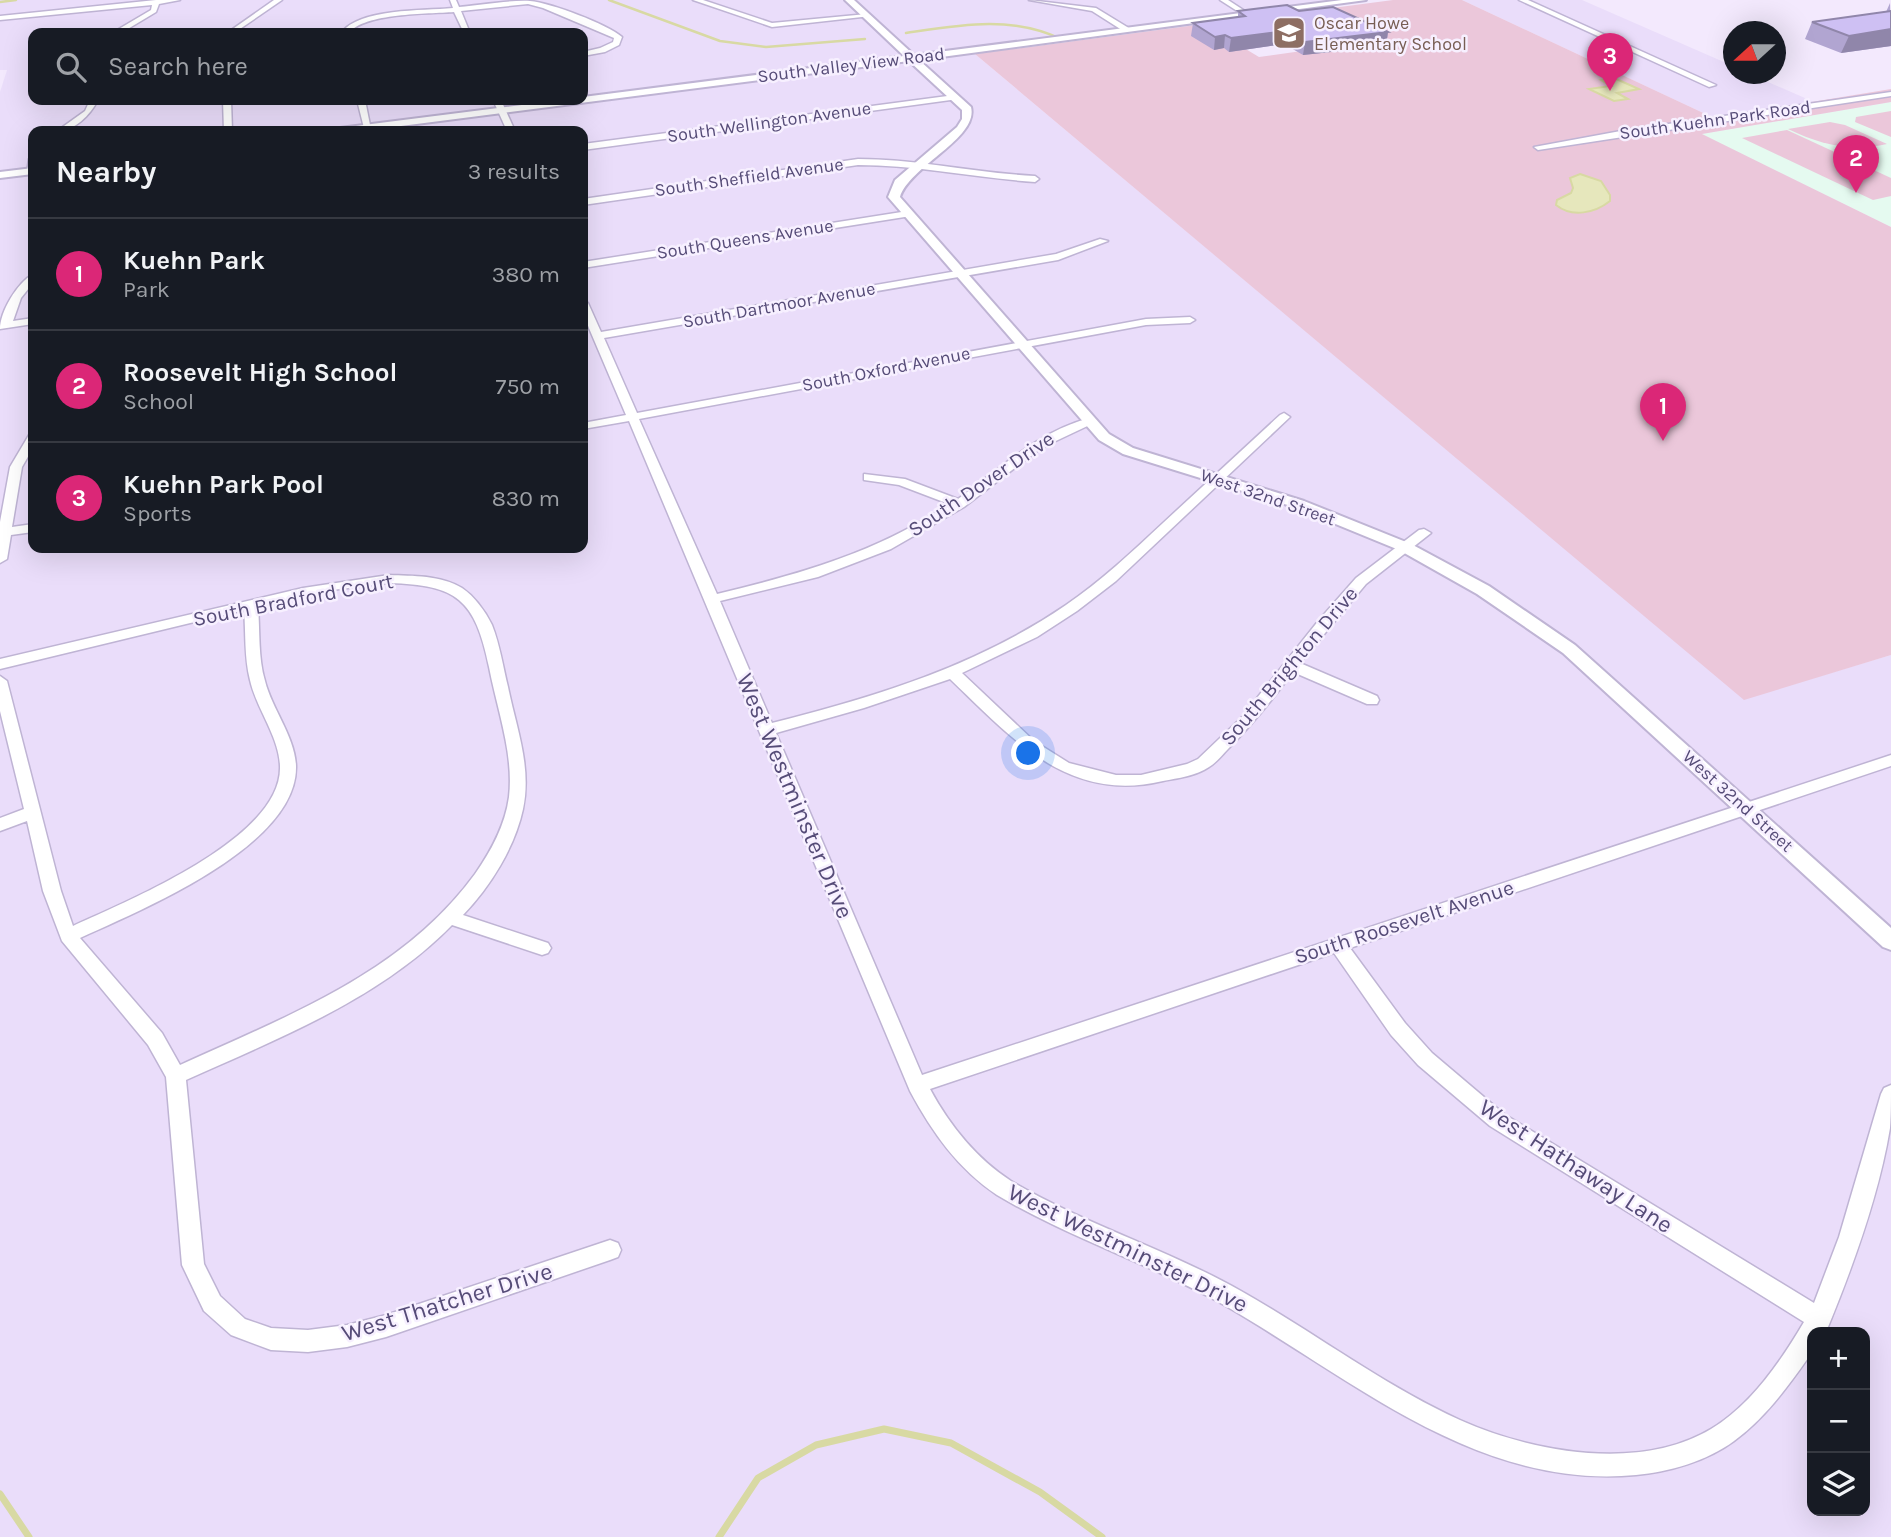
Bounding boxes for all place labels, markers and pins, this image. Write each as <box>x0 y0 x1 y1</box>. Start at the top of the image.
place label: Oscar Howe Elementary School <box>1314 12 1467 55</box>
school or university icon: Oscar Howe Elementary School <box>1270 14 1308 52</box>
pin: 3 <box>1587 33 1633 91</box>
pin: 2 <box>1833 135 1879 193</box>
pin: 1 <box>1640 383 1686 441</box>

